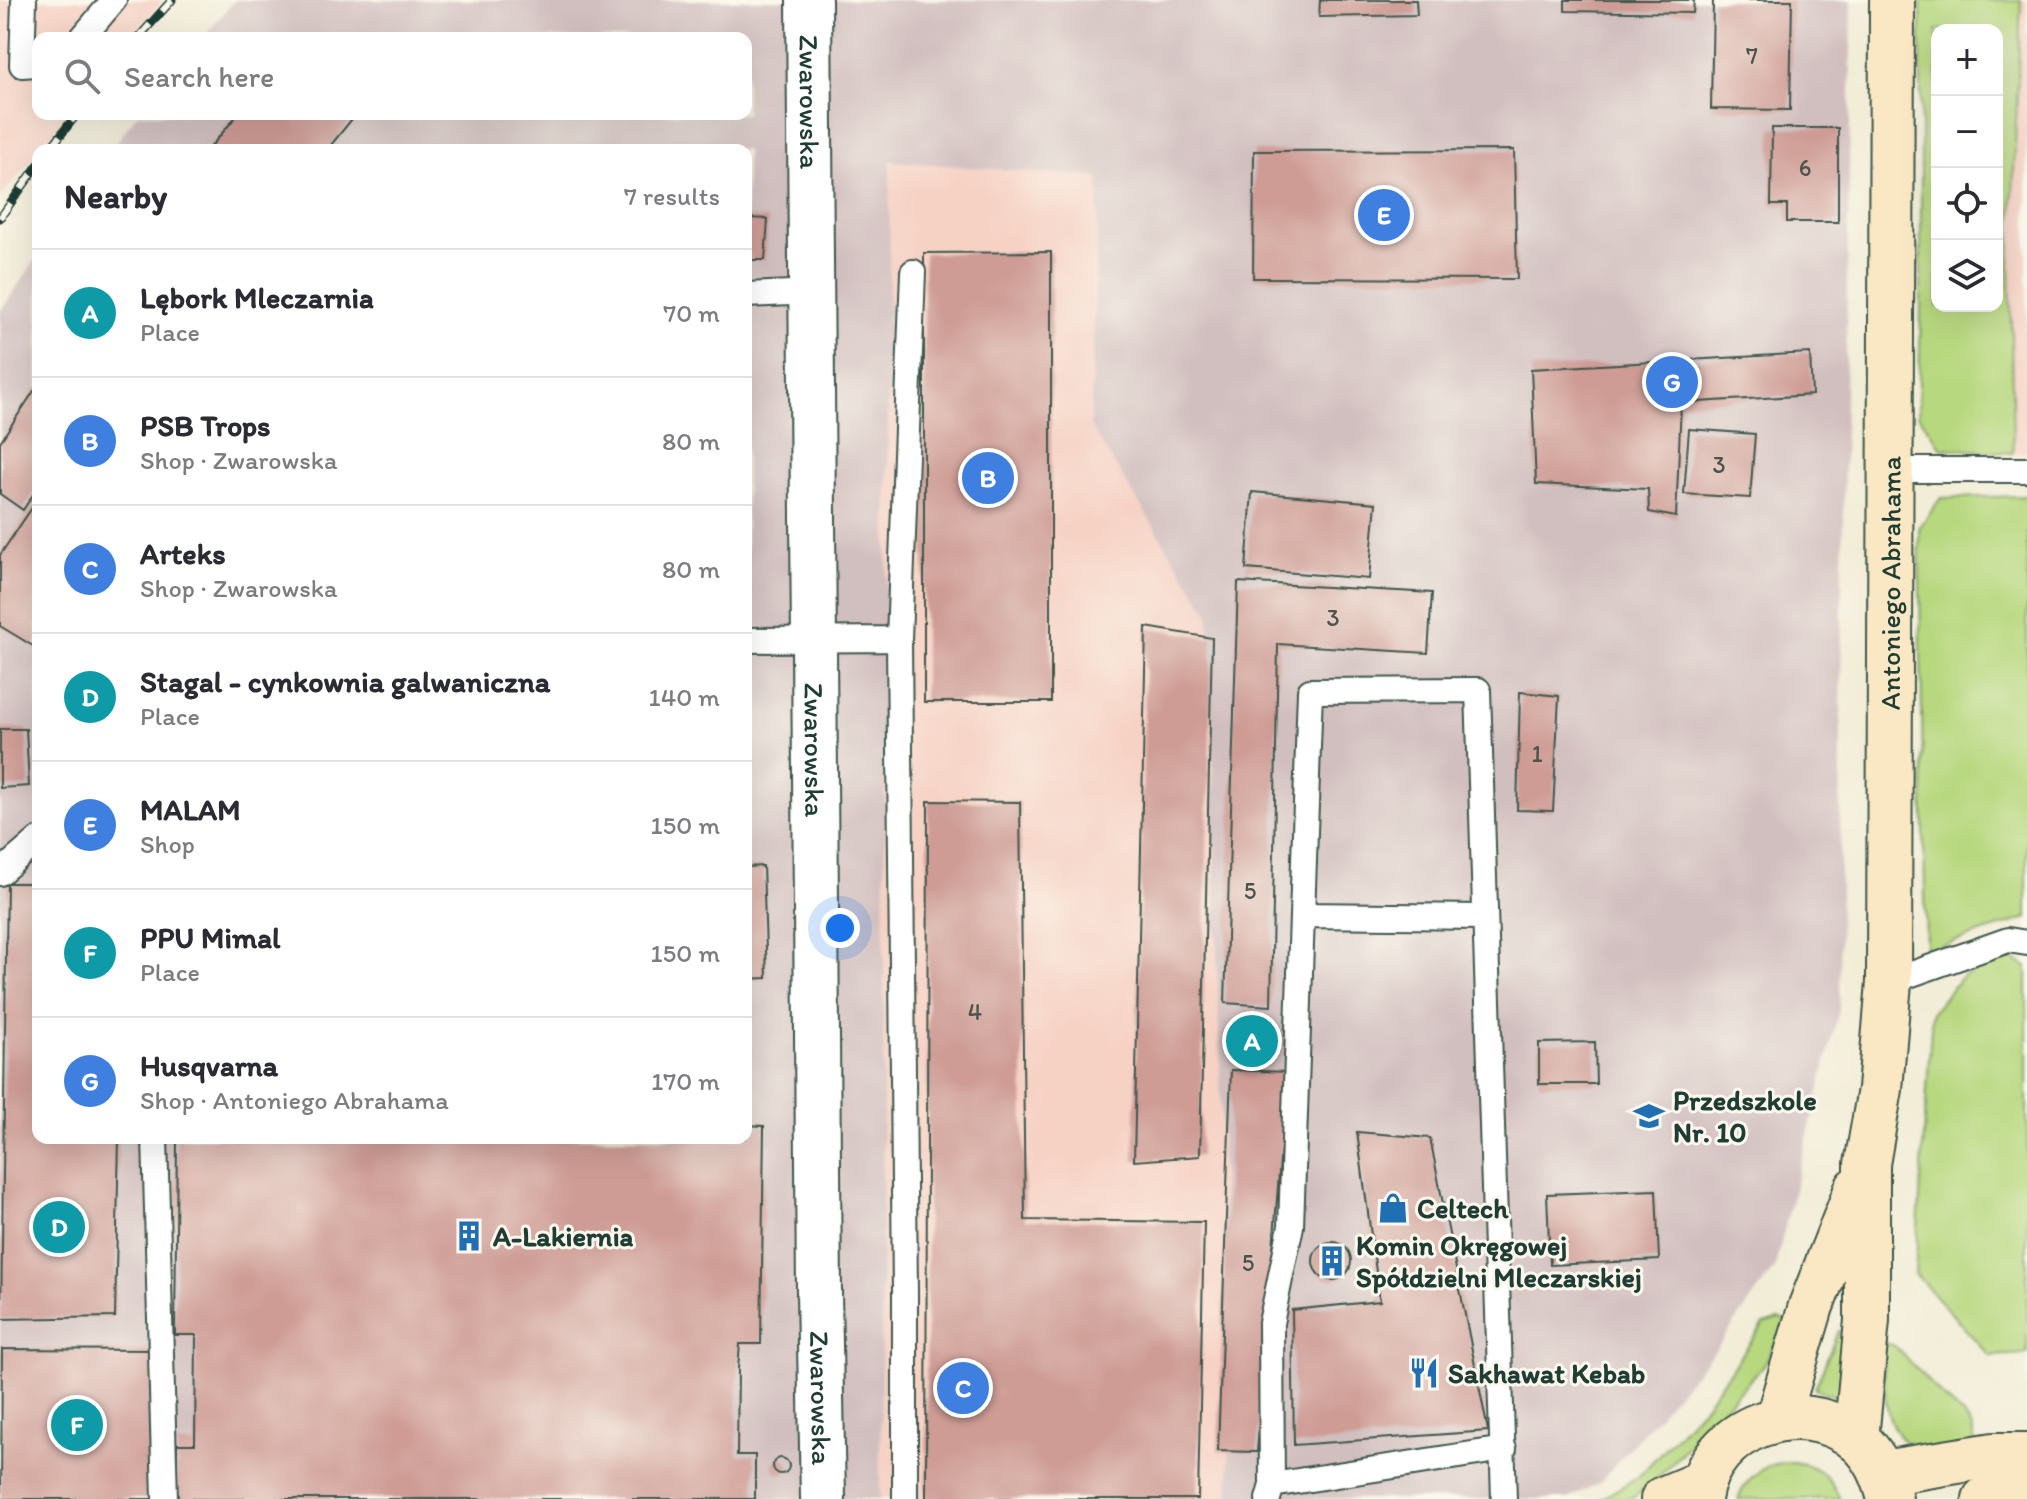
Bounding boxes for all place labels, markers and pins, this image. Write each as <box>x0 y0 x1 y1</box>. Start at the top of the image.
pin: E <box>1358 185 1410 245</box>
pin: G <box>1646 352 1698 412</box>
pin: B <box>962 448 1014 508</box>
pin: A <box>1226 1011 1278 1071</box>
place label: Przedszkole Nr. 10 <box>1673 1083 1817 1149</box>
school or university icon: Przedszkole Nr. 10 <box>1632 1099 1666 1133</box>
shop icon: Celtech <box>1376 1191 1410 1225</box>
place label: Celtech <box>1417 1191 1509 1225</box>
pin: D <box>33 1197 85 1257</box>
building icon: A-Lakiernia <box>452 1219 486 1253</box>
place label: A-Lakiernia <box>492 1219 634 1253</box>
place label: Komin Okręgowej Spółdzielni Mleczarskiej <box>1356 1228 1642 1294</box>
building icon: Komin Okręgowej Spółdzielni Mleczarskiej <box>1315 1244 1349 1278</box>
restaurant icon: Sakhawat Kebab <box>1407 1356 1441 1390</box>
place label: Sakhawat Kebab <box>1448 1356 1645 1390</box>
pin: C <box>937 1358 989 1418</box>
pin: F <box>51 1395 103 1455</box>

